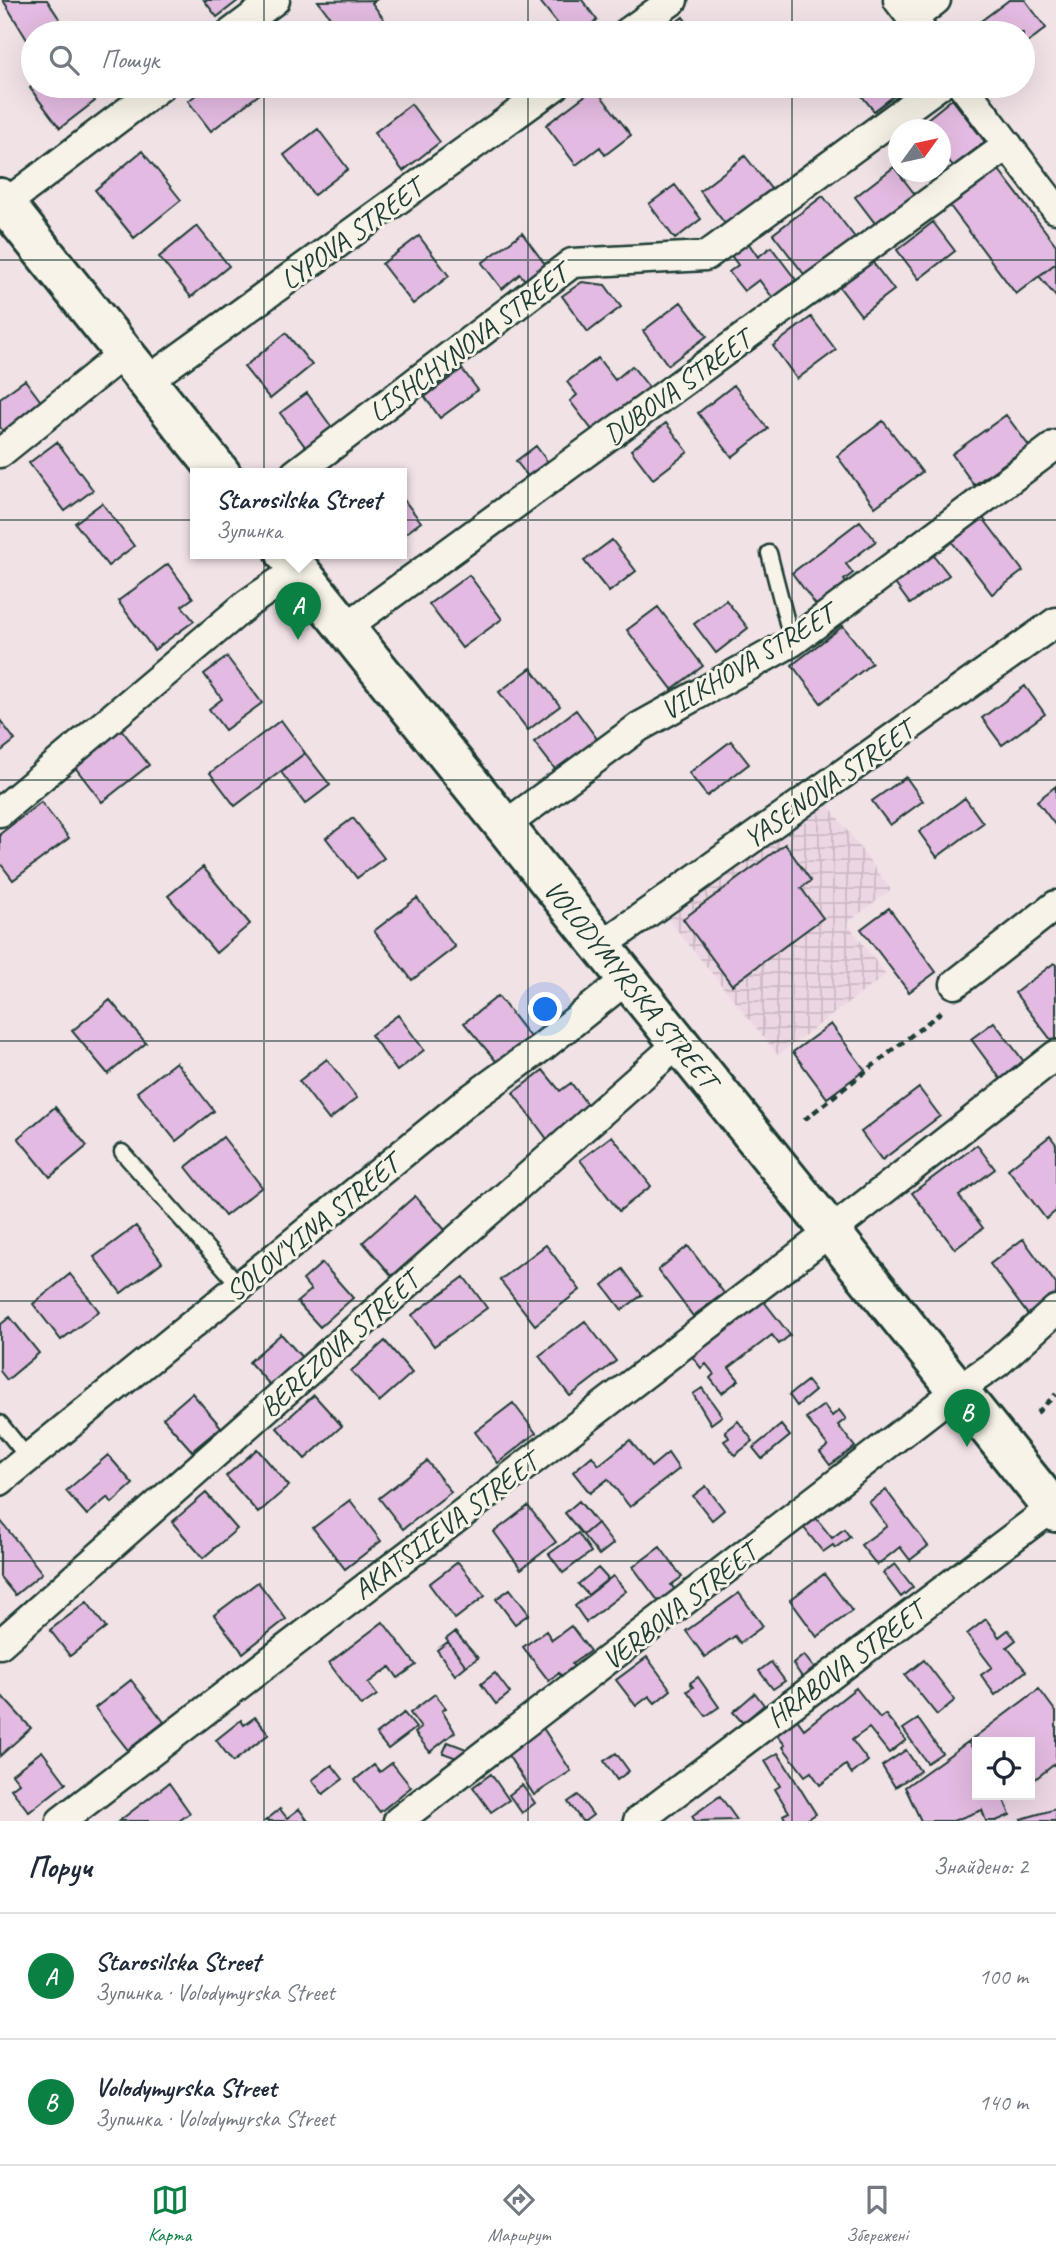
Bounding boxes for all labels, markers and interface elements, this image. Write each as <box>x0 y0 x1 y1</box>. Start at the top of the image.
search box <box>21 21 1035 98</box>
icon: search <box>45 41 83 79</box>
text: Пошук <box>101 43 159 76</box>
north arrow <box>888 119 951 182</box>
street label: LYPOVA STREET <box>273 167 434 297</box>
street label: LISHCHYNOVA STREET <box>362 252 580 429</box>
street label: DUBOVA STREET <box>596 318 762 452</box>
popup <box>190 468 407 559</box>
text: Starosilska Street <box>216 483 381 516</box>
text: Зупинка <box>216 516 282 545</box>
pin: A <box>275 582 321 640</box>
street label: VILKHOVA STREET <box>654 593 846 727</box>
street label: YASENOVA STREET <box>736 708 925 855</box>
street label: VOLODYMYRSKA STREET <box>536 873 730 1100</box>
your location <box>528 992 562 1026</box>
street label: SOLOV'YINA STREET <box>218 1143 412 1309</box>
street label: BEREZOVA STREET <box>252 1259 431 1425</box>
pin: B <box>944 1389 990 1447</box>
street label: AKATSIIEVA STREET <box>346 1441 550 1607</box>
street label: VERBOVA STREET <box>595 1530 769 1677</box>
street label: HRABOVA STREET <box>759 1589 936 1735</box>
map controls <box>972 1737 1035 1800</box>
button: locate <box>972 1737 1035 1800</box>
text: Поруч <box>28 1848 92 1886</box>
text: Знайдено: 2 <box>933 1852 1028 1881</box>
text: Starosilska Street <box>95 1945 260 1978</box>
text: A <box>45 1962 57 1991</box>
text: 100 m <box>979 1962 1028 1991</box>
text: Зупинка · Volodymyrska Street <box>95 1978 335 2007</box>
text: Volodymyrska Street <box>95 2071 276 2104</box>
text: B <box>45 2088 57 2117</box>
text: 140 m <box>979 2088 1028 2117</box>
text: Зупинка · Volodymyrska Street <box>95 2104 335 2133</box>
tab: Карта <box>148 2181 191 2247</box>
tab: Маршрут <box>487 2181 550 2247</box>
tab: Збережені <box>846 2181 908 2247</box>

